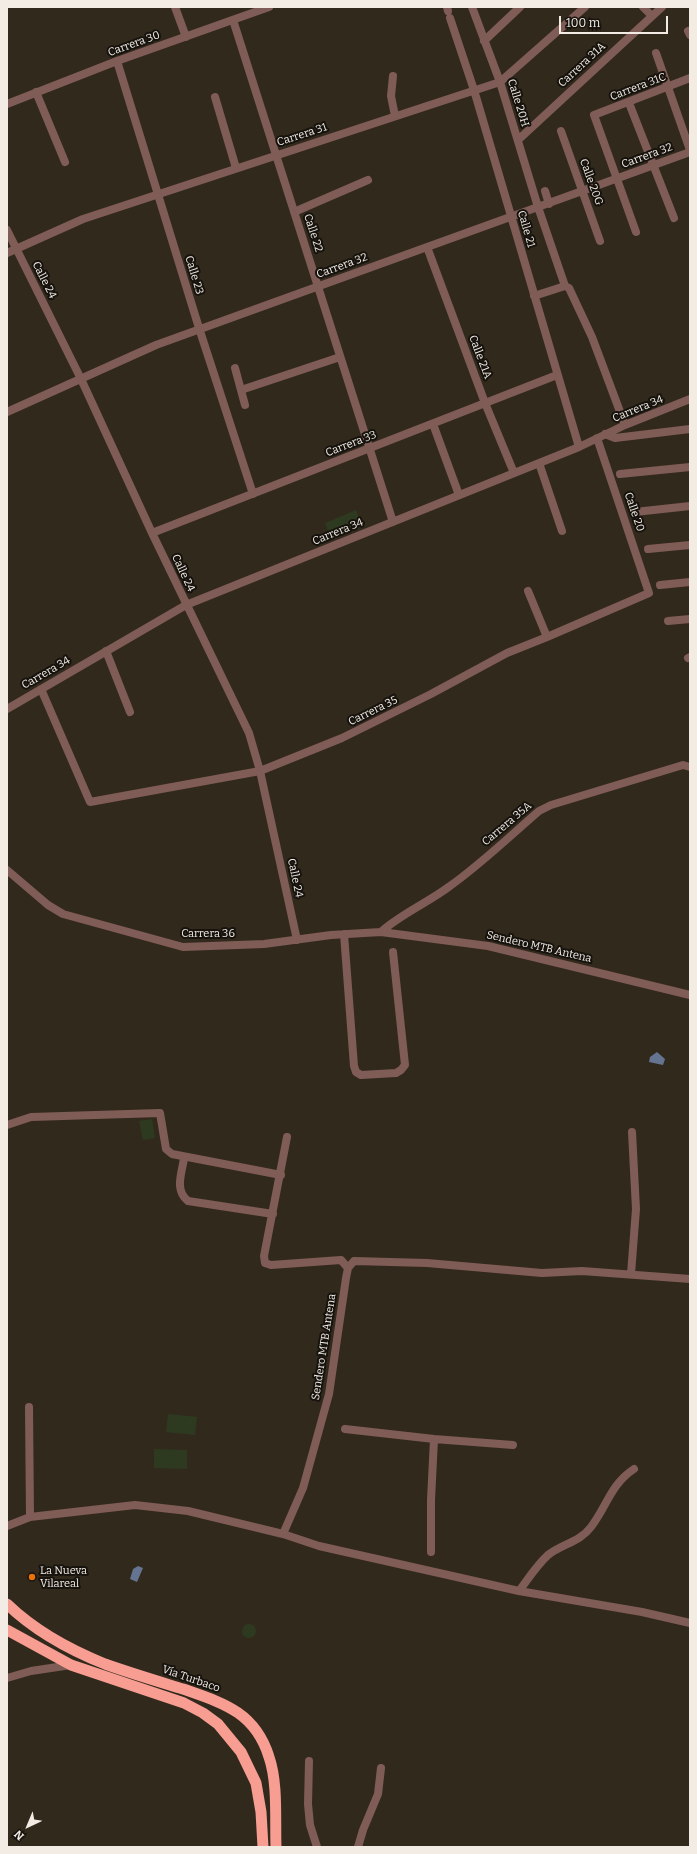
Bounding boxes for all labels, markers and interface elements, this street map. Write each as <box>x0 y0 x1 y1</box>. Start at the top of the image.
scale bar <box>561 8 670 34</box>
text: 100 m <box>566 16 600 30</box>
street label: Carrera 30 <box>106 29 162 59</box>
street label: Carrera 31A <box>556 40 608 90</box>
street label: Carrera 31C <box>608 70 668 104</box>
street label: Calle 20H <box>504 78 532 128</box>
street label: Carrera 31 <box>275 121 329 149</box>
street label: Carrera 32 <box>620 141 674 171</box>
street label: Calle 20G <box>576 157 606 207</box>
street label: Calle 21 <box>514 209 538 249</box>
street label: Calle 22 <box>301 212 325 254</box>
street label: Carrera 32 <box>315 251 369 281</box>
street label: Calle 23 <box>182 254 206 296</box>
street label: Calle 24 <box>29 259 59 301</box>
street label: Calle 21A <box>466 333 494 381</box>
street label: Carrera 34 <box>611 393 665 425</box>
street label: Carrera 33 <box>324 428 378 460</box>
street label: Calle 20 <box>621 491 647 533</box>
street label: Carrera 34 <box>311 516 365 548</box>
street label: Calle 24 <box>169 552 197 594</box>
street label: Carrera 34 <box>19 654 73 692</box>
street label: Carrera 35 <box>346 693 400 729</box>
street label: Carrera 35A <box>479 799 535 849</box>
street label: Calle 24 <box>284 857 306 899</box>
street label: Carrera 36 <box>181 927 235 941</box>
street label: Sendero MTB Antena <box>485 928 593 966</box>
street label: Sendero MTB Antena <box>309 1293 339 1401</box>
place label: La Nueva Vilareal <box>40 1564 87 1590</box>
marker: La Nueva Vilareal <box>27 1572 37 1582</box>
street label: Vía Turbaco <box>160 1663 222 1695</box>
north arrow <box>8 1806 48 1846</box>
text: N <box>12 1827 27 1843</box>

